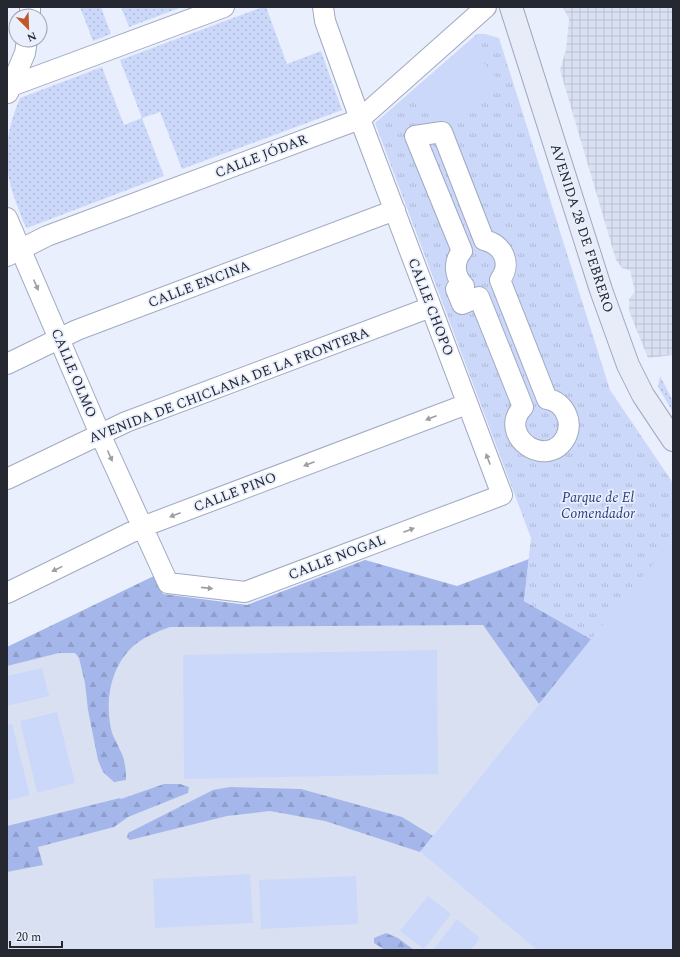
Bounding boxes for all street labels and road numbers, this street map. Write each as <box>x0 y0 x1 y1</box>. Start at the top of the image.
street label: CALLE JÓDAR <box>212 128 311 183</box>
street label: AVENIDA 28 DE FEBRERO <box>545 141 619 315</box>
street label: CALLE ENCINA <box>145 255 253 313</box>
street label: CALLE CHOPO <box>403 255 459 359</box>
street label: AVENIDA DE CHICLANA DE LA FRONTERA <box>86 321 373 448</box>
street label: CALLE OLMO <box>46 325 102 421</box>
street label: CALLE PINO <box>190 467 280 517</box>
street label: CALLE NOGAL <box>285 529 389 585</box>

